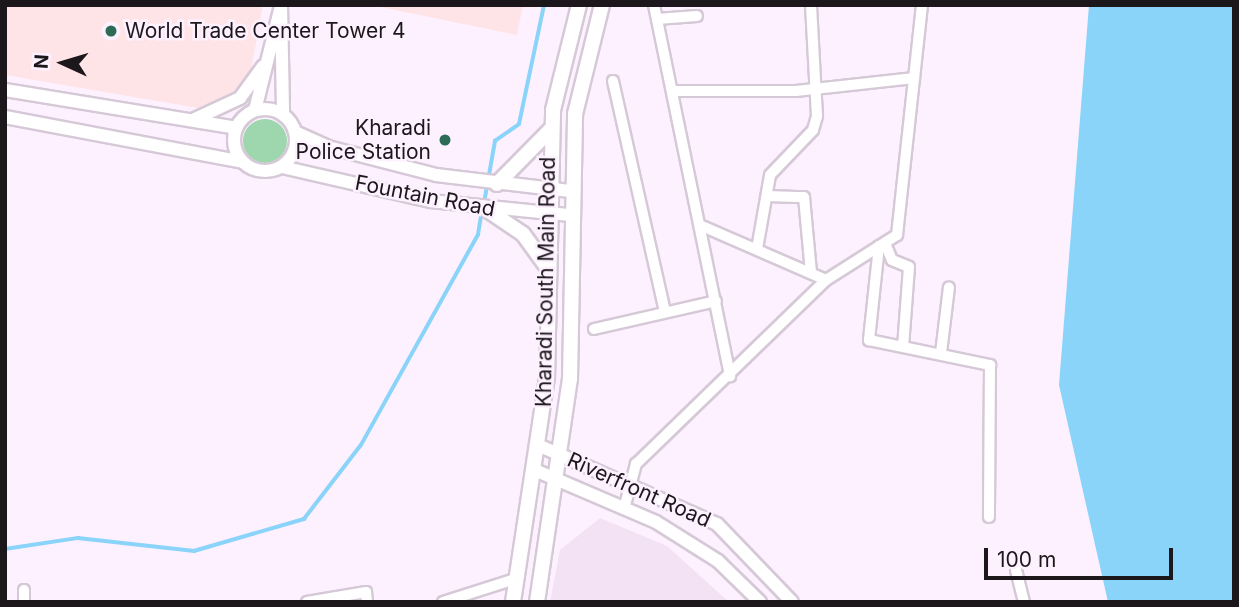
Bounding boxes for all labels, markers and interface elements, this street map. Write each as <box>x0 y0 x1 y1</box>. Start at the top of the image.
place label: World Trade Center Tower 4 <box>125 18 406 44</box>
marker: World Trade Center Tower 4 <box>103 23 119 39</box>
north arrow <box>28 28 98 98</box>
text: N <box>30 53 54 70</box>
place label: Kharadi Police Station <box>296 115 431 165</box>
marker: Kharadi Police Station <box>437 132 453 148</box>
street label: Kharadi South Main Road <box>531 157 561 407</box>
street label: Fountain Road <box>353 170 497 222</box>
street label: Riverfront Road <box>563 447 715 533</box>
scale bar <box>987 534 1176 578</box>
text: 100 m <box>997 547 1056 572</box>

